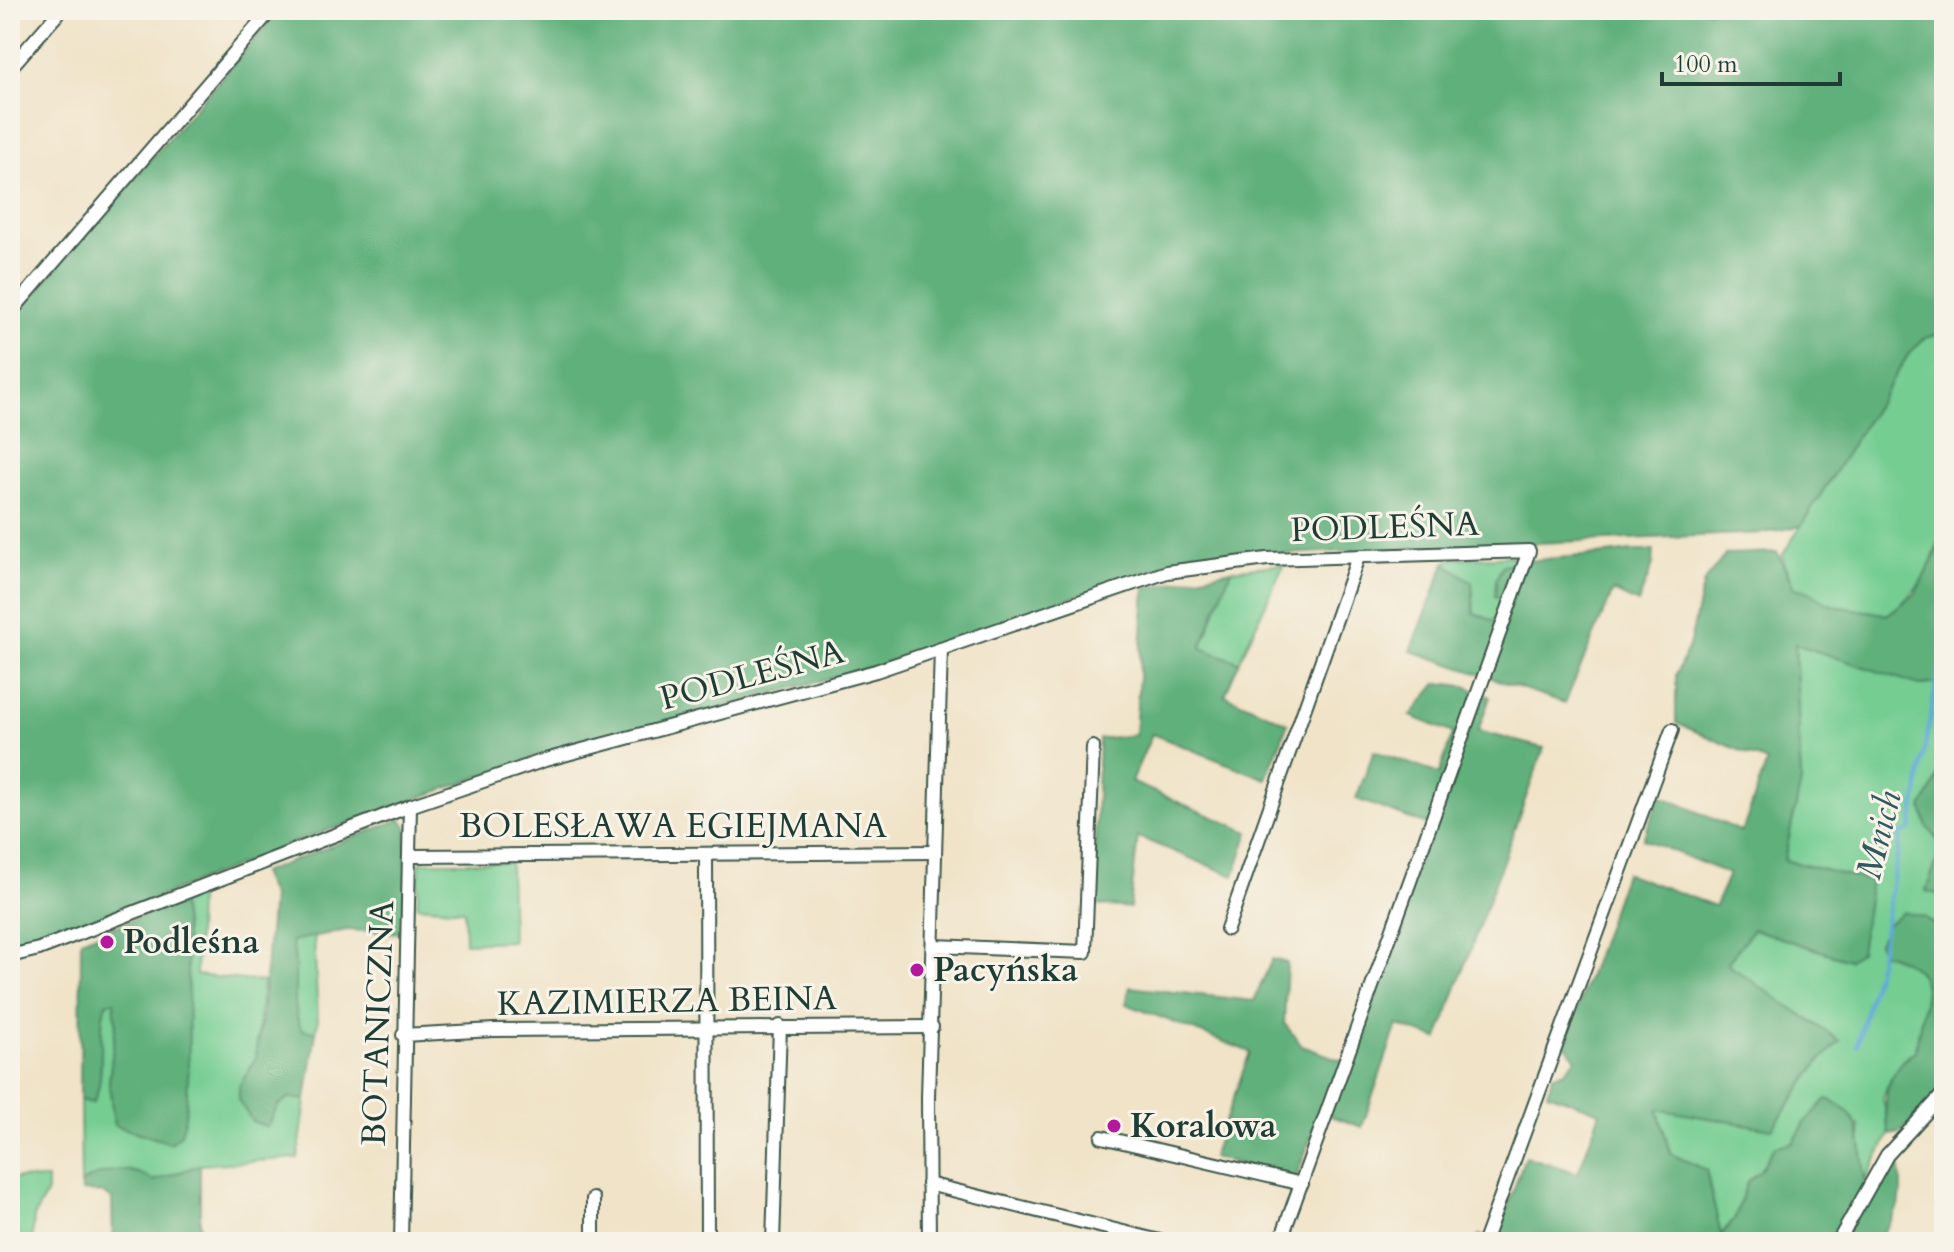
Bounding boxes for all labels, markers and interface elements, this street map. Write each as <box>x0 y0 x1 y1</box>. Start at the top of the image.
scale bar <box>1662 36 1840 86</box>
text: 100 m <box>1674 48 1738 81</box>
street label: PODLEŚNA <box>1290 501 1481 553</box>
street label: PODLEŚNA <box>655 628 850 722</box>
water label: Mnich <box>1844 786 1914 884</box>
street label: BOLESŁAWA EGIEJMANA <box>459 803 888 849</box>
street label: BOTANICZNA <box>351 899 405 1147</box>
place label: Podleśna <box>123 919 259 965</box>
marker: Podleśna <box>98 933 116 951</box>
place label: Pacyńska <box>933 947 1078 993</box>
marker: Pacyńska <box>908 961 926 979</box>
street label: KAZIMIERZA BEINA <box>497 975 838 1027</box>
place label: Koralowa <box>1130 1103 1277 1149</box>
marker: Koralowa <box>1105 1117 1123 1135</box>

